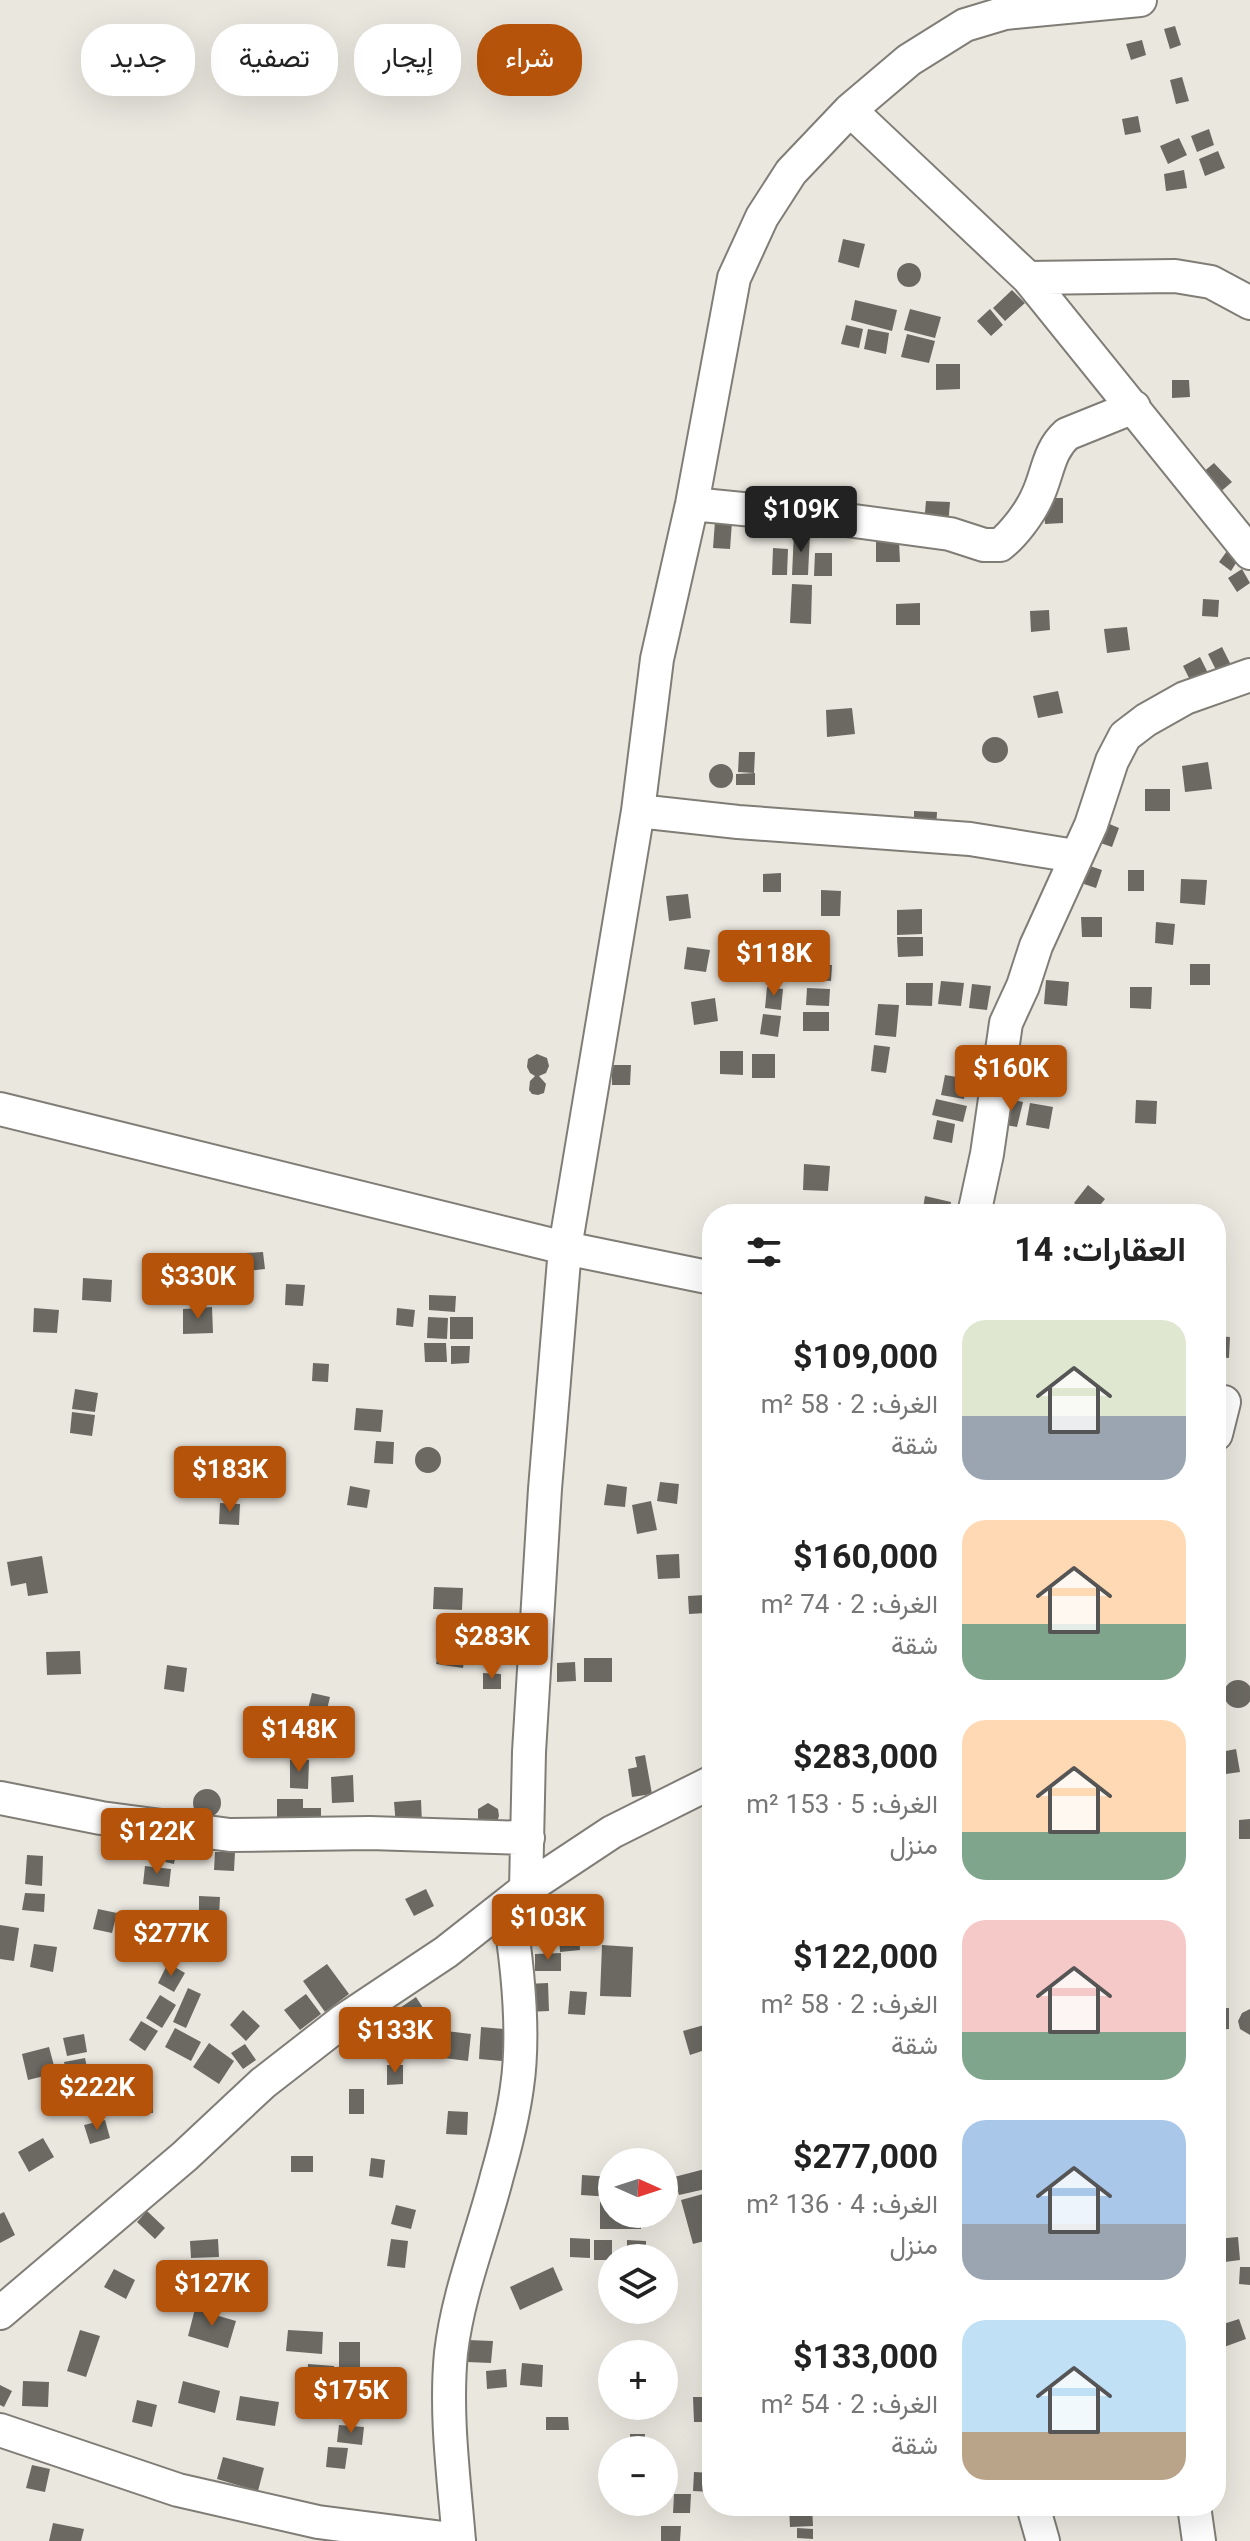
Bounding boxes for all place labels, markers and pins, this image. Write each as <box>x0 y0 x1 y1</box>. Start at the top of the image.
pin: $109K <box>745 486 857 554</box>
pin: $118K <box>718 930 830 998</box>
pin: $160K <box>955 1045 1067 1113</box>
pin: $330K <box>142 1253 254 1321</box>
pin: $183K <box>174 1446 286 1514</box>
pin: $283K <box>436 1613 548 1681</box>
pin: $148K <box>243 1706 355 1774</box>
pin: $122K <box>101 1808 213 1876</box>
pin: $103K <box>492 1894 604 1962</box>
pin: $277K <box>115 1910 227 1978</box>
pin: $133K <box>339 2007 451 2075</box>
pin: $222K <box>41 2064 153 2132</box>
pin: $127K <box>156 2260 268 2328</box>
pin: $175K <box>295 2367 407 2435</box>

